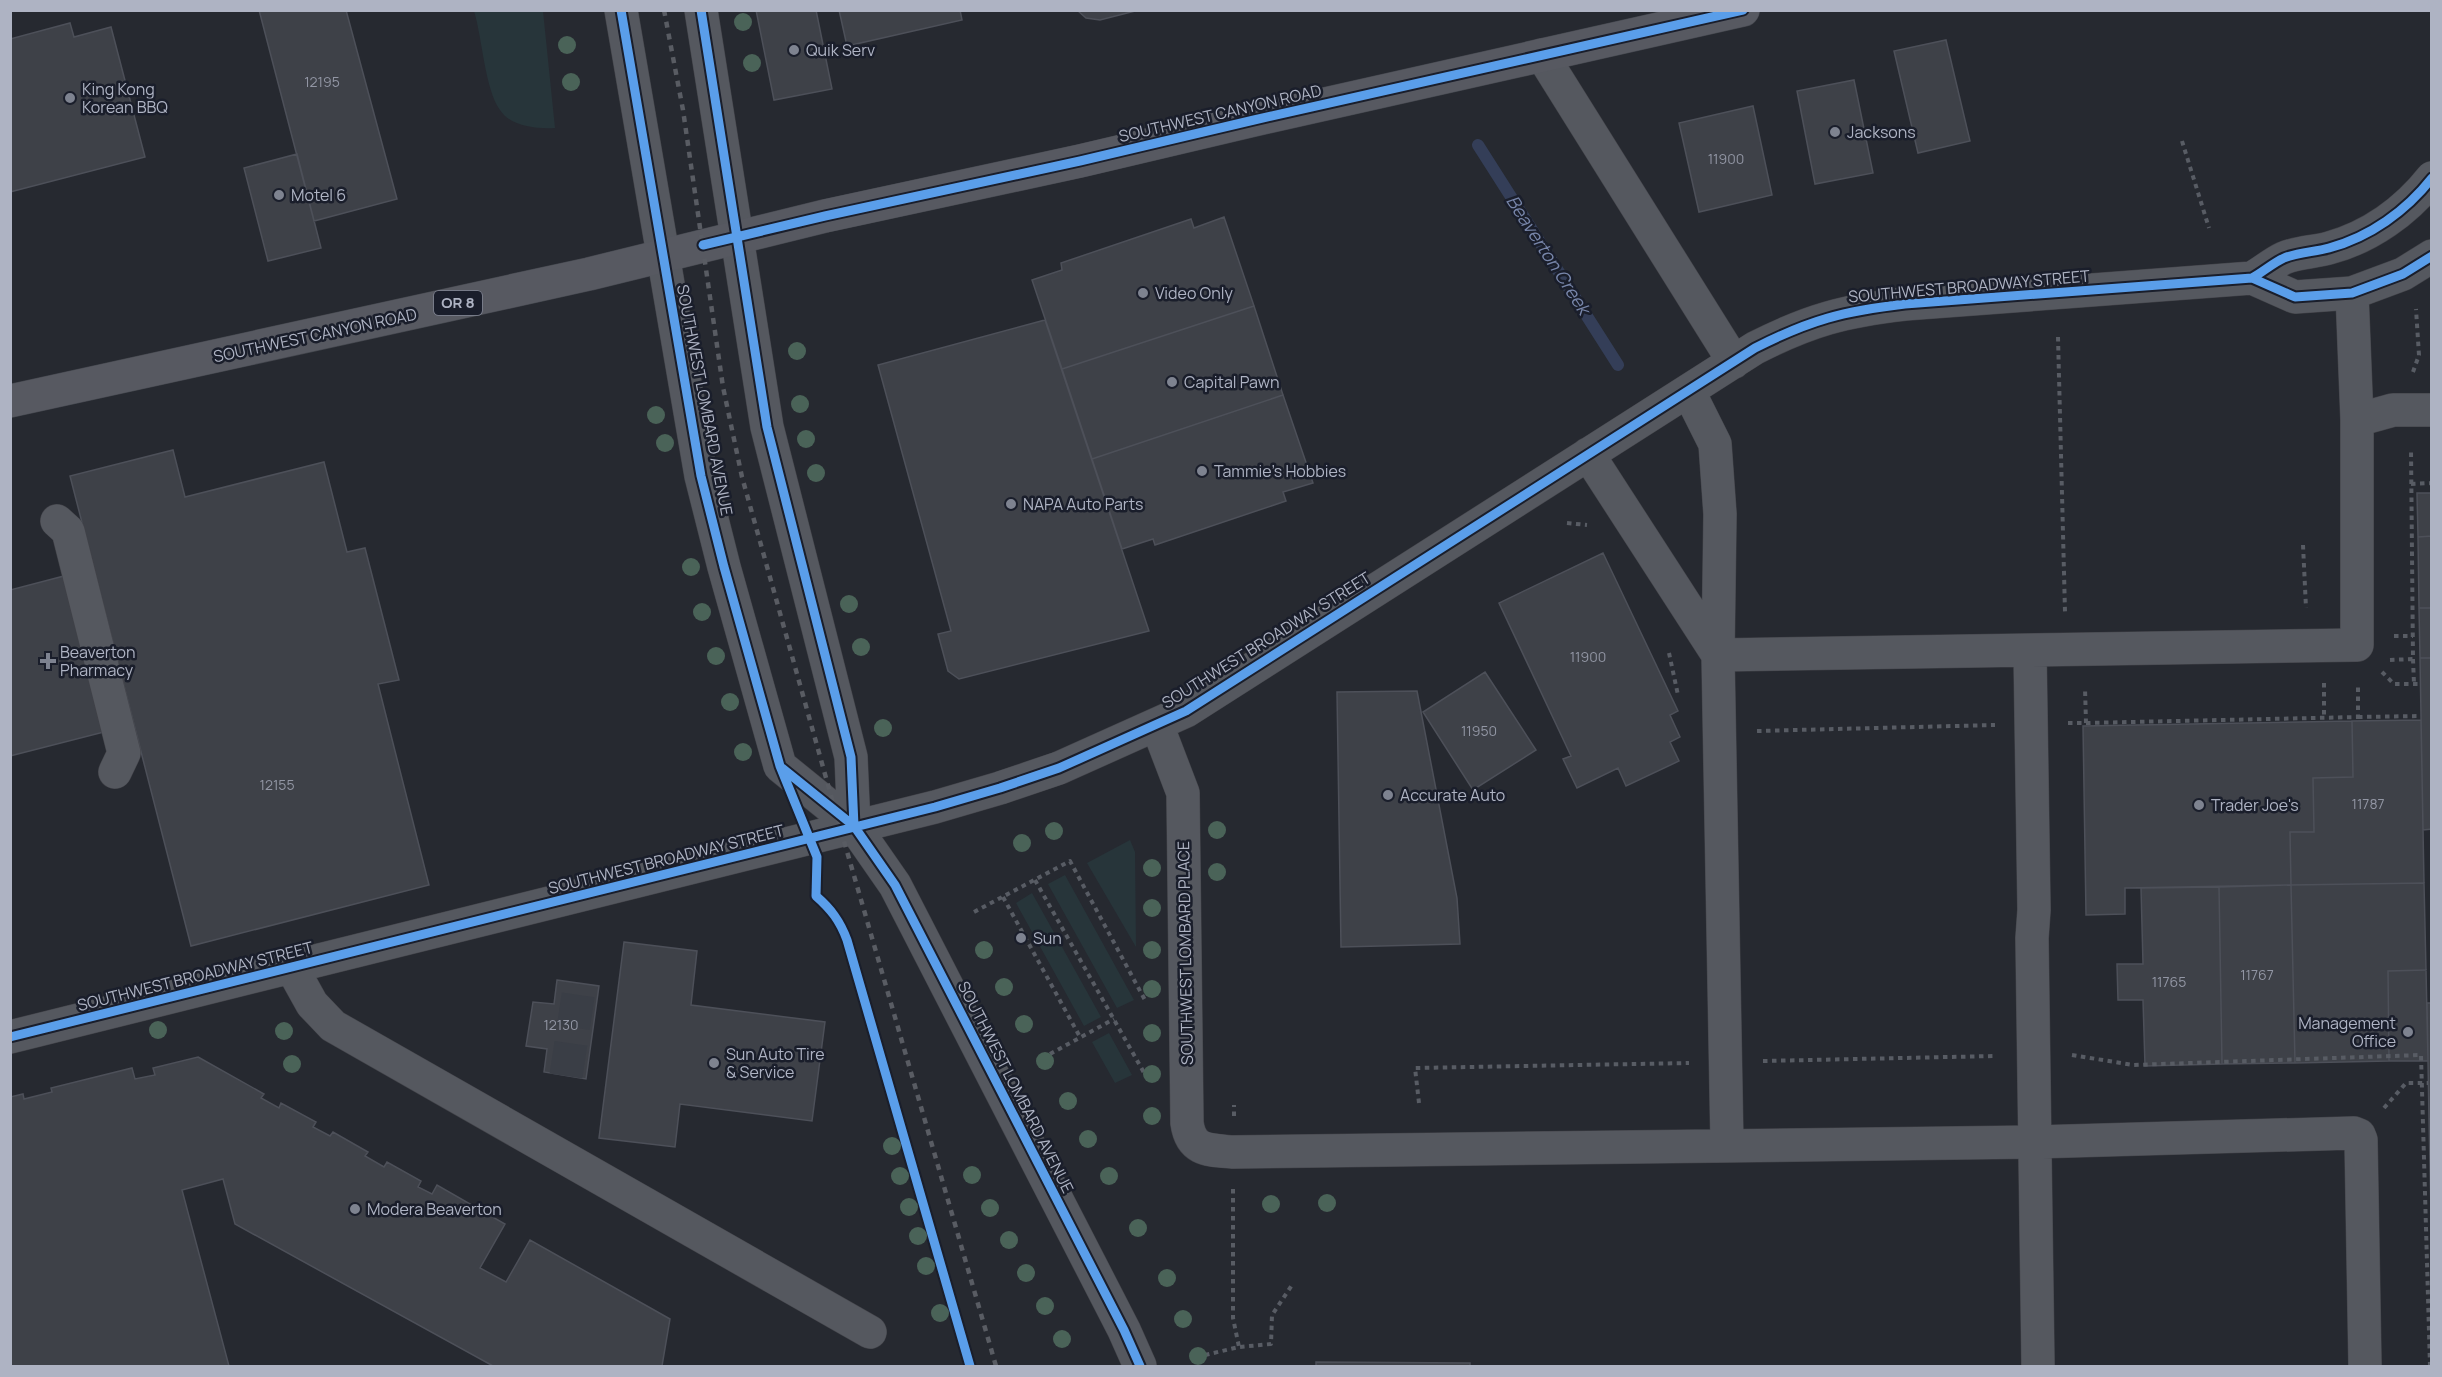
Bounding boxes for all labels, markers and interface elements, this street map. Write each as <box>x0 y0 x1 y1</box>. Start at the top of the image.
place label: Quik Serv <box>806 39 875 61</box>
marker: Quik Serv <box>787 43 801 57</box>
house number: 12195 <box>304 72 340 91</box>
place label: King Kong Korean BBQ <box>82 78 168 118</box>
street label: SOUTHWEST CANYON ROAD <box>1116 79 1324 147</box>
marker: King Kong Korean BBQ <box>63 91 77 105</box>
place label: Jacksons <box>1847 121 1916 143</box>
marker: Jacksons <box>1828 125 1842 139</box>
house number: 11900 <box>1708 149 1744 168</box>
place label: Motel 6 <box>291 184 346 206</box>
marker: Motel 6 <box>272 188 286 202</box>
water label: Beaverton Creek <box>1501 190 1598 321</box>
street label: SOUTHWEST BROADWAY STREET <box>1847 264 2091 308</box>
place label: Video Only <box>1155 282 1233 304</box>
street label: SOUTHWEST LOMBARD AVENUE <box>672 283 738 517</box>
marker: Video Only <box>1136 286 1150 300</box>
road number: OR 8 <box>434 291 482 315</box>
street label: SOUTHWEST CANYON ROAD <box>211 303 419 367</box>
place label: Capital Pawn <box>1184 371 1279 393</box>
marker: Capital Pawn <box>1165 375 1179 389</box>
place label: Tammie's Hobbies <box>1214 460 1346 482</box>
marker: Tammie's Hobbies <box>1195 464 1209 478</box>
place label: NAPA Auto Parts <box>1023 493 1143 515</box>
marker: NAPA Auto Parts <box>1004 497 1018 511</box>
street label: SOUTHWEST BROADWAY STREET <box>1157 566 1375 714</box>
place label: Beaverton Pharmacy <box>60 641 136 681</box>
house number: 11900 <box>1570 647 1606 666</box>
marker: Beaverton Pharmacy <box>41 654 55 668</box>
house number: 11950 <box>1461 721 1497 740</box>
house number: 12155 <box>259 775 295 794</box>
place label: Accurate Auto <box>1400 784 1505 806</box>
marker: Accurate Auto <box>1381 788 1395 802</box>
place label: Trader Joe's <box>2211 794 2299 816</box>
house number: 11787 <box>2351 794 2385 813</box>
marker: Trader Joe's <box>2192 798 2206 812</box>
street label: SOUTHWEST BROADWAY STREET <box>546 819 787 899</box>
street label: SOUTHWEST LOMBARD PLACE <box>1172 841 1198 1065</box>
place label: Sun <box>1033 927 1062 949</box>
marker: Sun <box>1014 931 1028 945</box>
street label: SOUTHWEST BROADWAY STREET <box>75 936 316 1016</box>
house number: 11767 <box>2240 965 2274 984</box>
house number: 11765 <box>2152 972 2186 991</box>
street label: SOUTHWEST LOMBARD AVENUE <box>953 977 1079 1197</box>
place label: Management Office <box>2298 1012 2396 1052</box>
house number: 12130 <box>543 1015 579 1034</box>
marker: Management Office <box>2401 1025 2415 1039</box>
place label: Sun Auto Tire & Service <box>726 1043 825 1083</box>
marker: Sun Auto Tire & Service <box>707 1056 721 1070</box>
place label: Modera Beaverton <box>367 1198 502 1220</box>
marker: Modera Beaverton <box>348 1202 362 1216</box>

